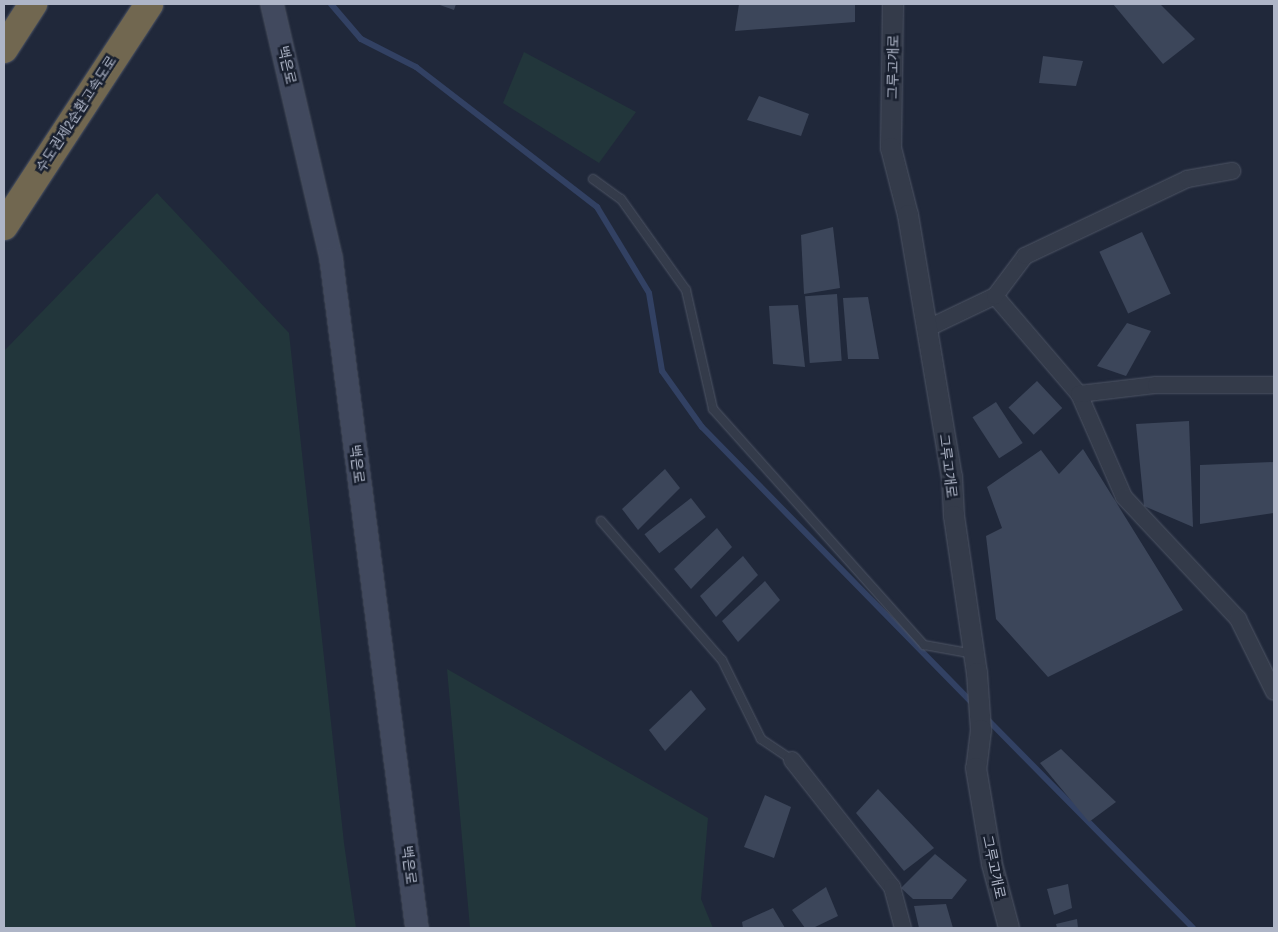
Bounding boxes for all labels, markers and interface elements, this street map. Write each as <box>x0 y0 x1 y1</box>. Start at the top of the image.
street label: 그루고개로 <box>884 35 902 99</box>
street label: 백은로 <box>274 44 300 86</box>
street label: 수도권제2순환고속도로 <box>32 53 120 175</box>
street label: 그루고개로 <box>936 433 960 499</box>
street label: 백은로 <box>346 444 368 484</box>
street label: 그루고개로 <box>979 834 1009 900</box>
street label: 백은로 <box>398 845 420 885</box>

